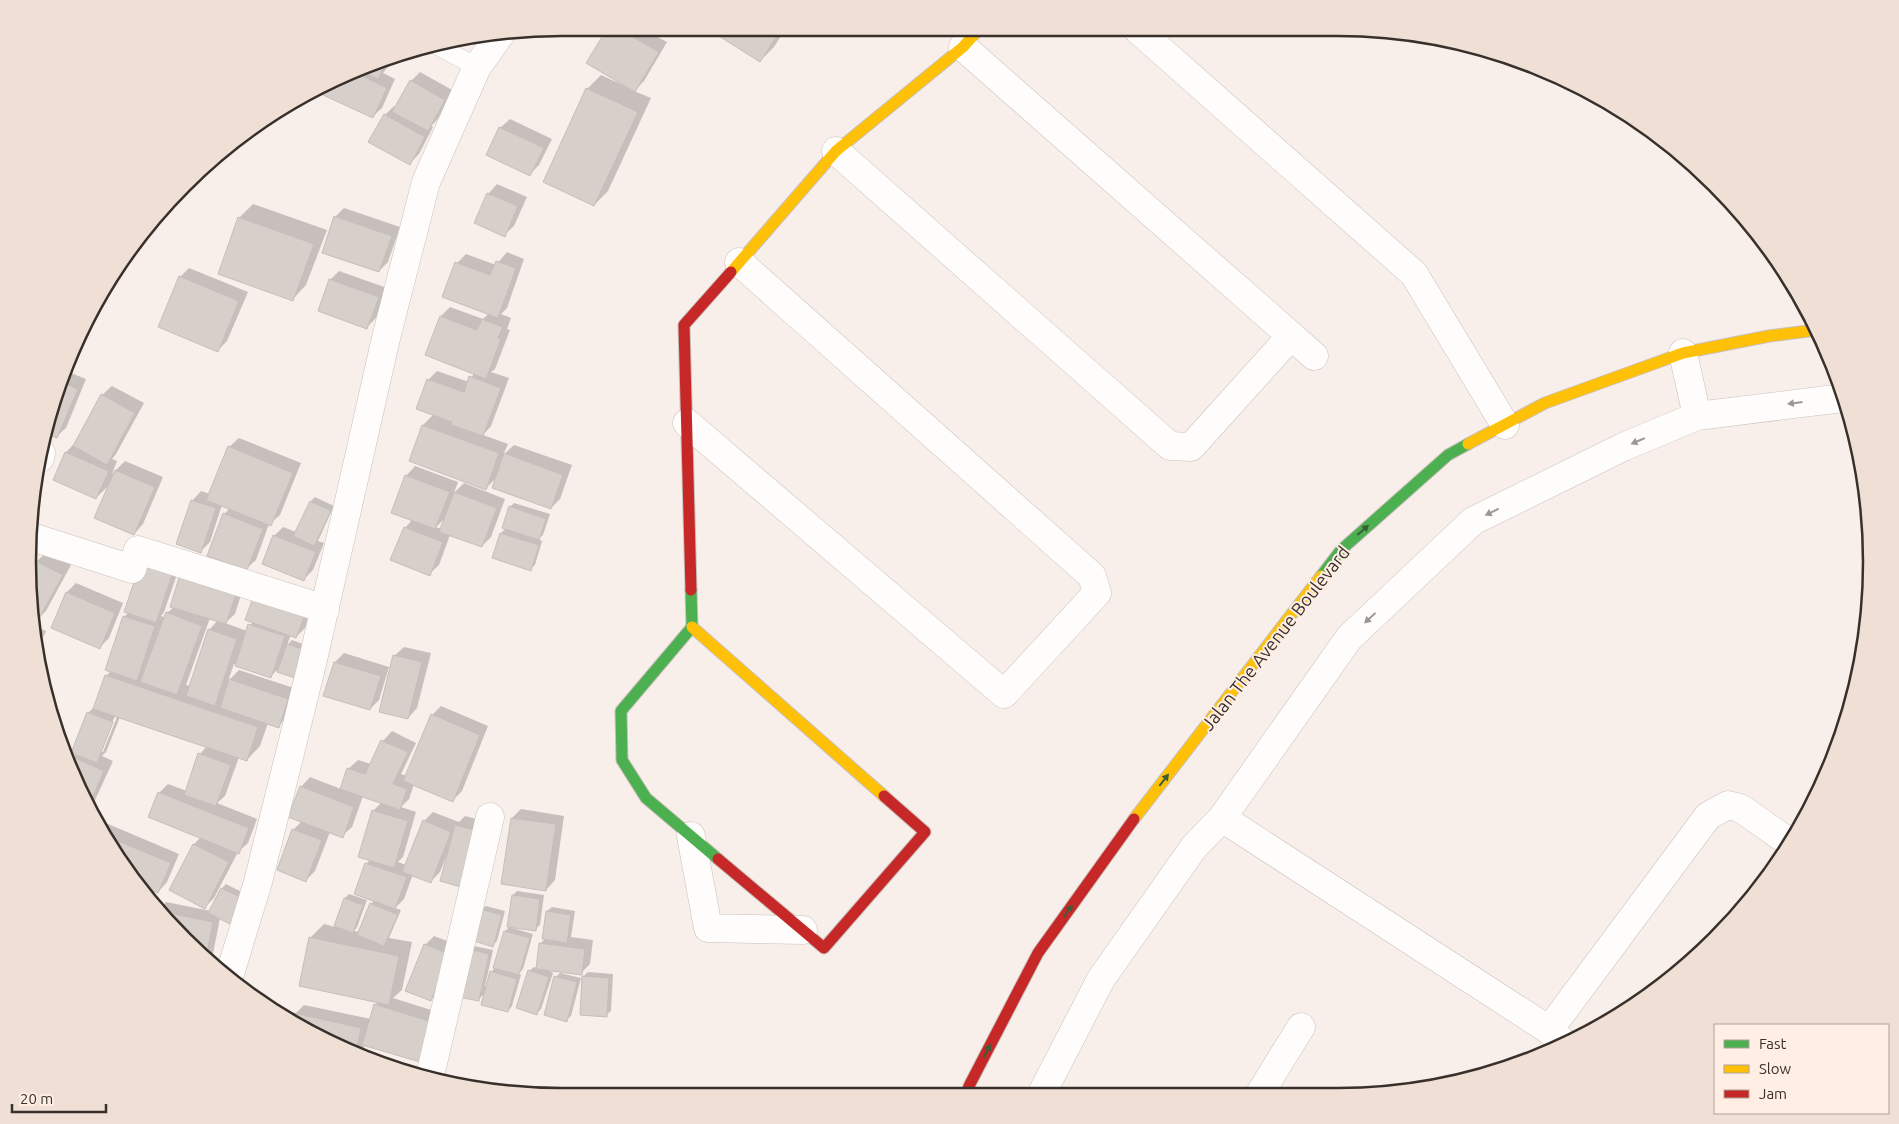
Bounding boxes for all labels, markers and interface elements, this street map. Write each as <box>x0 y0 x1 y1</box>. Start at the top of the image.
one-way arrow <box>1786 399 1802 407</box>
one-way arrow <box>1631 437 1645 445</box>
one-way arrow <box>1485 508 1499 516</box>
one-way arrow <box>1357 524 1369 536</box>
street label: Jalan The Avenue Boulevard <box>1197 542 1353 734</box>
one-way arrow <box>1364 612 1376 624</box>
one-way arrow <box>1159 774 1170 787</box>
one-way arrow <box>1063 904 1073 918</box>
legend <box>1714 1024 1889 1114</box>
text: Fast <box>1759 1035 1787 1052</box>
one-way arrow <box>983 1044 991 1059</box>
text: Slow <box>1759 1060 1792 1077</box>
scale bar <box>12 1082 106 1114</box>
text: Jam <box>1759 1085 1787 1102</box>
text: 20 m <box>20 1090 53 1107</box>

